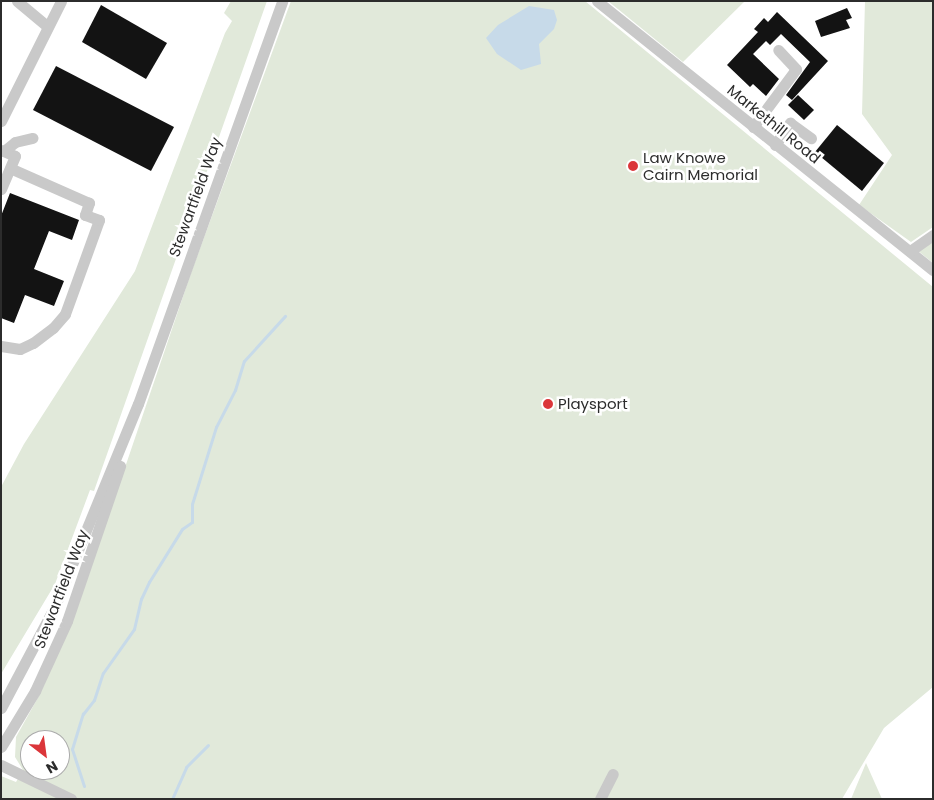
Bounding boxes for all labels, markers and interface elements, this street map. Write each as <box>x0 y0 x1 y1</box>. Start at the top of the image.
street label: Markethill Road <box>724 81 824 167</box>
street label: Stewartfield Way <box>165 135 225 259</box>
place label: Law Knowe Cairn Memorial <box>643 148 758 183</box>
marker: Law Knowe Cairn Memorial <box>627 160 639 172</box>
place label: Playsport <box>558 395 628 413</box>
marker: Playsport <box>542 398 554 410</box>
street label: Stewartfield Way <box>30 527 92 651</box>
north arrow <box>20 730 70 780</box>
text: N <box>42 756 62 778</box>

